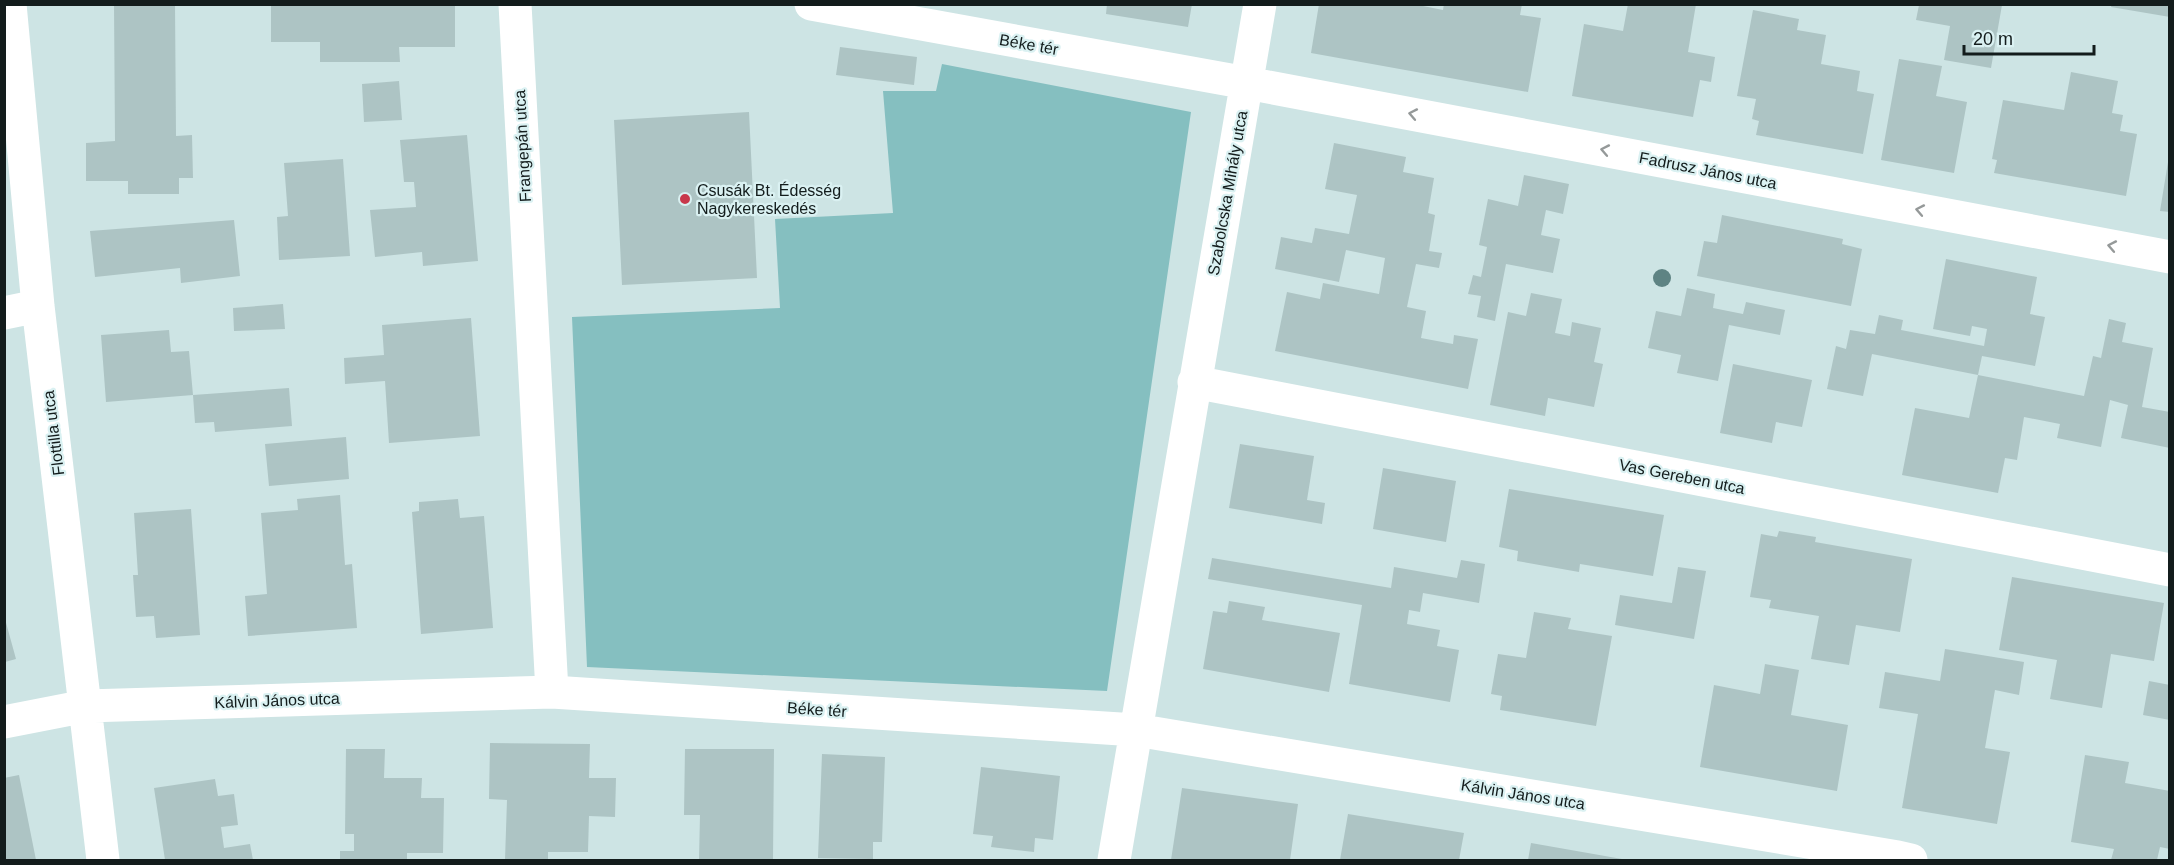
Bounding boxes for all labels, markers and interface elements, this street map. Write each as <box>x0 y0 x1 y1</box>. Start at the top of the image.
scale bar <box>1964 18 2094 56</box>
text: 20 m <box>1973 29 2013 49</box>
street label: Béke tér <box>998 31 1060 58</box>
street label: Frangepán utca <box>511 89 534 202</box>
one-way arrow <box>1409 108 1419 121</box>
street label: Szabolcska Mihály utca <box>1205 109 1250 277</box>
one-way arrow <box>1600 144 1610 157</box>
street label: Fadrusz János utca <box>1638 149 1778 192</box>
place label: Csusák Bt. Édesség Nagykereskedés <box>697 181 841 217</box>
marker: Csusák Bt. Édesség Nagykereskedés <box>678 192 692 206</box>
one-way arrow <box>1916 204 1926 217</box>
one-way arrow <box>2107 240 2117 253</box>
street label: Flottilla utca <box>40 389 67 476</box>
street label: Vas Gereben utca <box>1618 456 1746 497</box>
street label: Kálvin János utca <box>214 690 340 711</box>
street label: Béke tér <box>787 699 848 720</box>
street label: Kálvin János utca <box>1460 776 1586 813</box>

